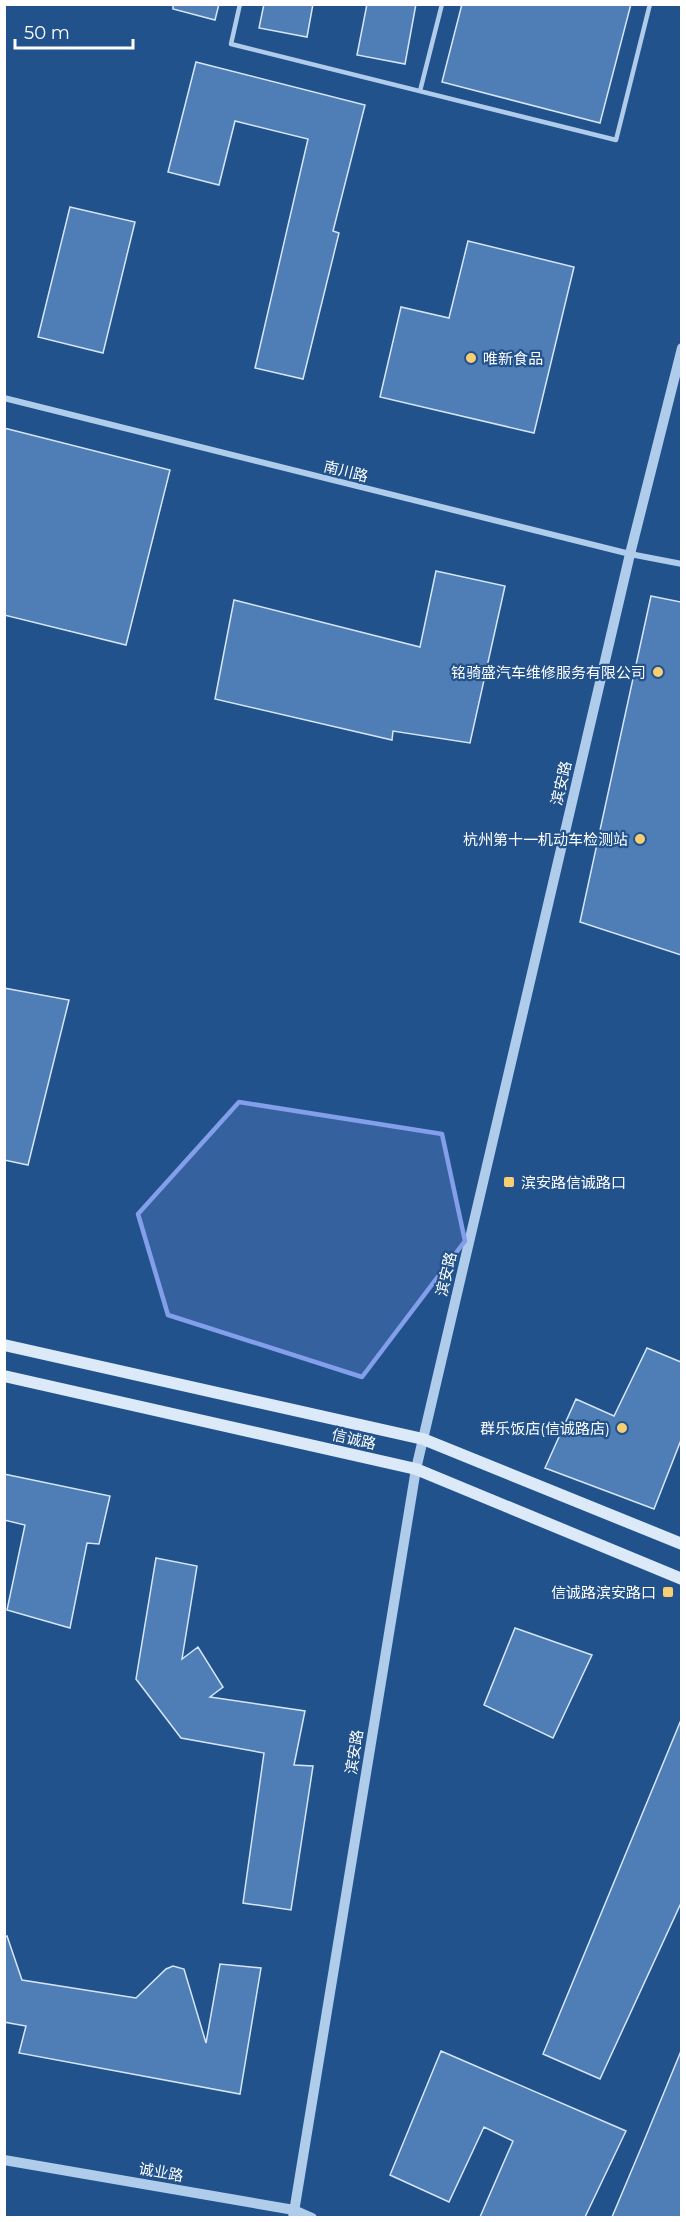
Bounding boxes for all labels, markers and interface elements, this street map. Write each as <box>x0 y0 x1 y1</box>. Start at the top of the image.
scale bar <box>15 12 134 50</box>
text: 50 m <box>24 22 70 44</box>
place label: 唯新食品 <box>483 349 543 368</box>
marker: 唯新食品 <box>464 351 478 365</box>
street label: 南川路 <box>322 456 370 486</box>
place label: 铭骑盛汽车维修服务有限公司 <box>451 663 646 682</box>
marker: 铭骑盛汽车维修服务有限公司 <box>651 665 665 679</box>
street label: 滨安路 <box>547 759 575 807</box>
place label: 杭州第十一机动车检测站 <box>463 830 628 849</box>
marker: 杭州第十一机动车检测站 <box>633 832 647 846</box>
place label: 滨安路信诚路口 <box>521 1173 626 1192</box>
marker: 滨安路信诚路口 <box>502 1175 516 1189</box>
street label: 滨安路 <box>432 1250 460 1298</box>
place label: 群乐饭店(信诚路店) <box>480 1419 610 1438</box>
marker: 群乐饭店(信诚路店) <box>615 1421 629 1435</box>
street label: 信诚路 <box>330 1425 378 1453</box>
place label: 信诚路滨安路口 <box>551 1583 656 1602</box>
marker: 信诚路滨安路口 <box>661 1585 675 1599</box>
street label: 滨安路 <box>341 1728 367 1776</box>
street label: 诚业路 <box>137 2159 185 2185</box>

